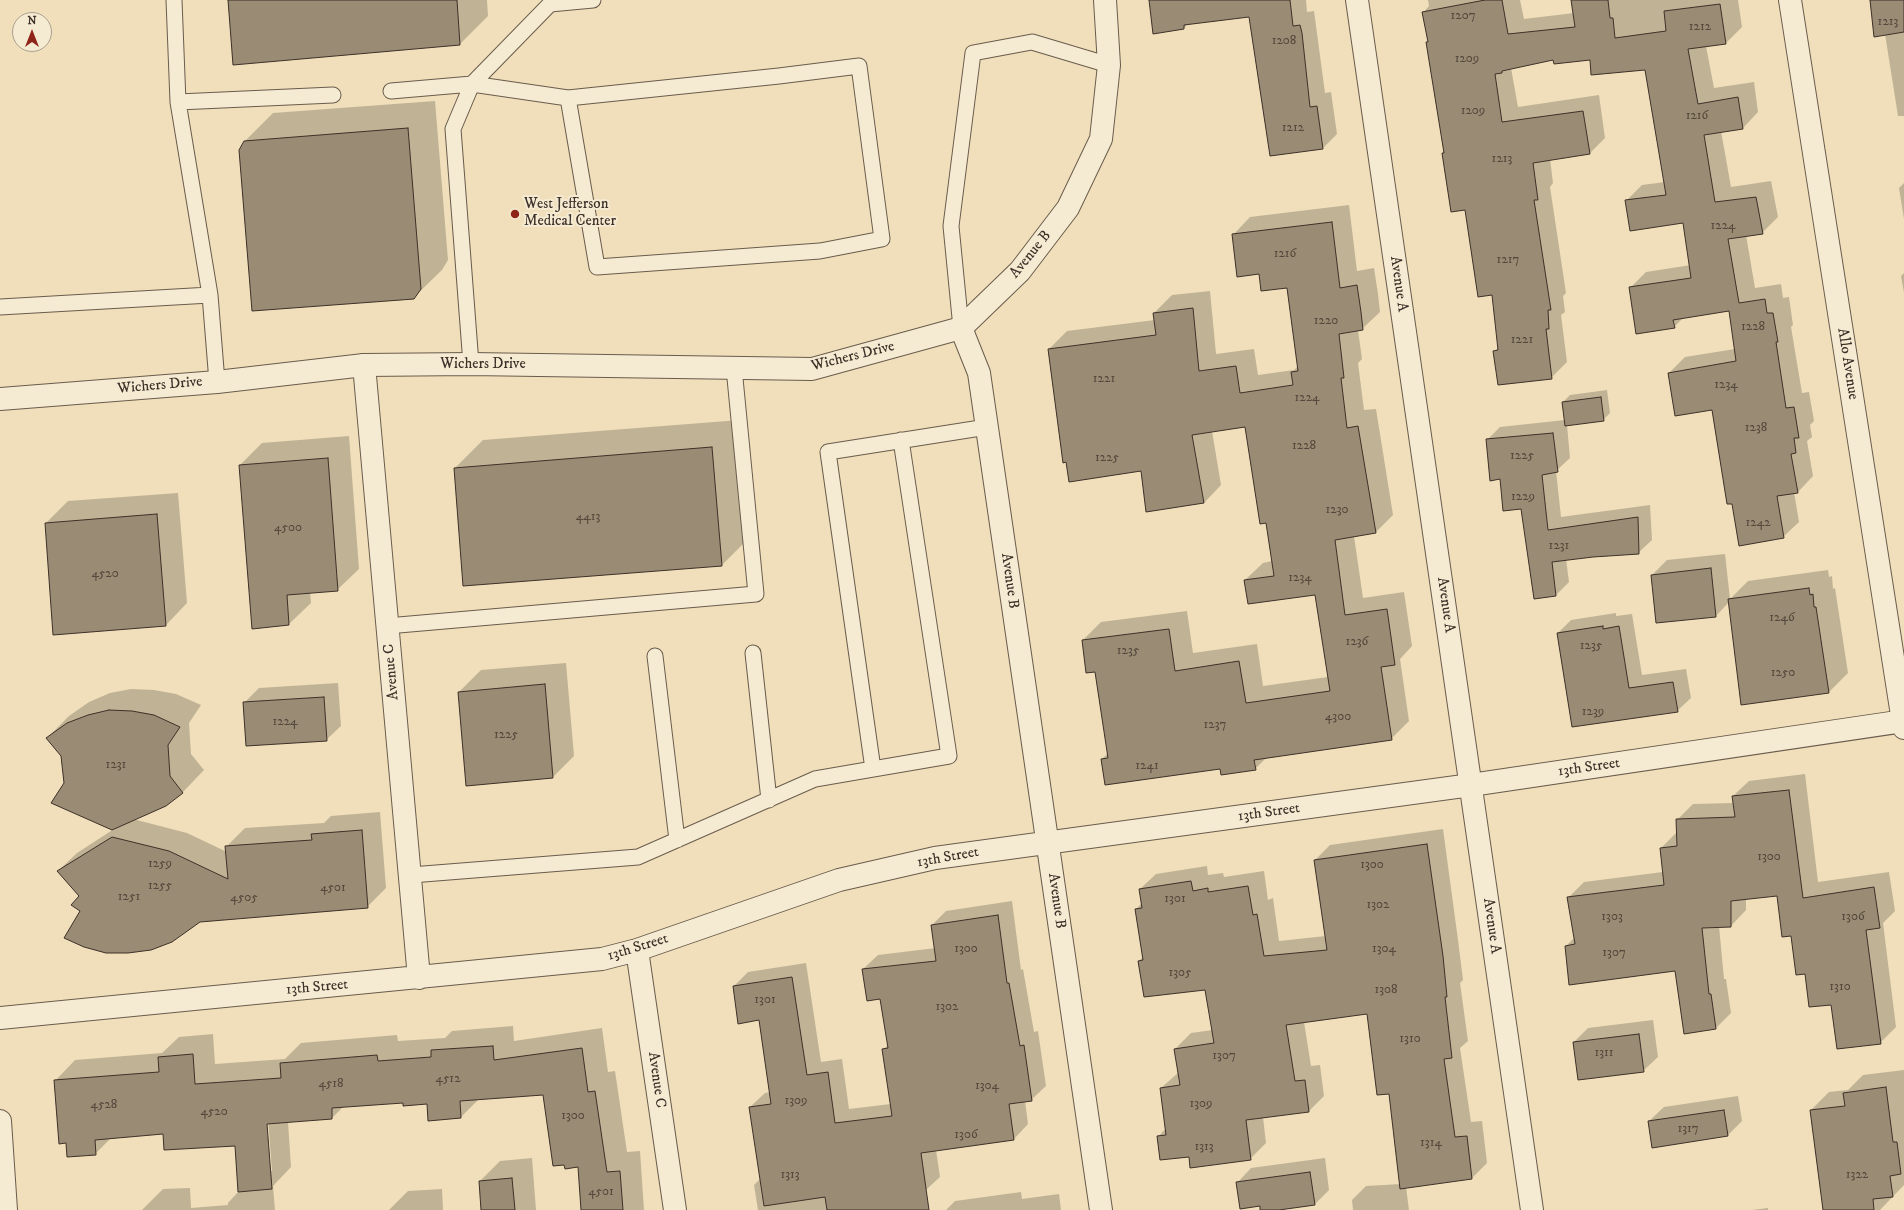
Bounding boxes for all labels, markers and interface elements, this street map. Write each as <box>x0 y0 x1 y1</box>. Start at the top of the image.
house number: 1207 <box>1450 8 1476 24</box>
north arrow <box>12 12 52 52</box>
text: N <box>27 14 37 28</box>
house number: 1213 <box>1878 14 1898 30</box>
house number: 1212 <box>1689 19 1711 35</box>
house number: 1208 <box>1272 33 1296 49</box>
house number: 1209 <box>1455 51 1479 67</box>
house number: 1209 <box>1461 103 1485 119</box>
house number: 1216 <box>1686 108 1708 124</box>
house number: 1212 <box>1282 120 1304 136</box>
house number: 1213 <box>1492 151 1512 167</box>
place label: West Jefferson Medical Center <box>524 196 616 231</box>
marker: West Jefferson Medical Center <box>509 208 521 220</box>
house number: 1224 <box>1710 218 1736 234</box>
street label: Avenue B <box>1006 228 1056 282</box>
house number: 1216 <box>1274 246 1296 262</box>
house number: 1217 <box>1497 252 1519 268</box>
street label: Avenue A <box>1385 255 1411 313</box>
house number: 1220 <box>1314 313 1338 329</box>
house number: 1228 <box>1741 319 1765 335</box>
street label: Allo Avenue <box>1832 327 1862 401</box>
house number: 1221 <box>1511 332 1533 348</box>
street label: Wichers Drive <box>809 338 897 376</box>
street label: Wichers Drive <box>440 356 526 374</box>
house number: 1221 <box>1093 371 1115 387</box>
street label: Wichers Drive <box>117 373 203 399</box>
house number: 1234 <box>1714 377 1738 393</box>
house number: 1224 <box>1294 390 1320 406</box>
house number: 1238 <box>1745 420 1767 436</box>
house number: 1228 <box>1292 438 1316 454</box>
house number: 1225 <box>1510 448 1534 464</box>
house number: 1225 <box>1095 450 1119 466</box>
house number: 1229 <box>1511 489 1535 505</box>
house number: 1230 <box>1325 502 1349 518</box>
house number: 4413 <box>576 509 600 525</box>
house number: 1242 <box>1745 515 1771 531</box>
house number: 4500 <box>274 520 302 536</box>
house number: 1231 <box>1549 538 1569 554</box>
street label: Avenue B <box>996 552 1022 610</box>
house number: 4520 <box>91 566 119 582</box>
house number: 1234 <box>1288 570 1312 586</box>
street label: Avenue A <box>1432 576 1458 634</box>
house number: 1246 <box>1769 610 1795 626</box>
house number: 1236 <box>1346 634 1368 650</box>
house number: 1235 <box>1580 638 1602 654</box>
street label: Avenue C <box>381 643 403 701</box>
house number: 1235 <box>1117 643 1139 659</box>
house number: 1250 <box>1771 665 1795 681</box>
house number: 1239 <box>1582 704 1604 720</box>
house number: 4300 <box>1325 709 1351 725</box>
house number: 1224 <box>272 714 298 730</box>
house number: 1237 <box>1204 717 1226 733</box>
house number: 1225 <box>494 727 518 743</box>
street label: 13th Street <box>1557 755 1621 781</box>
house number: 1231 <box>106 757 126 773</box>
house number: 1241 <box>1135 758 1159 774</box>
street label: 13th Street <box>1237 800 1301 826</box>
street label: 13th Street <box>916 844 980 872</box>
house number: 1300 <box>1757 849 1781 865</box>
house number: 1259 <box>148 856 172 872</box>
house number: 1300 <box>1360 857 1384 873</box>
street label: Avenue B <box>1043 872 1069 930</box>
house number: 1255 <box>148 878 172 894</box>
house number: 4501 <box>320 880 346 896</box>
house number: 1251 <box>118 889 140 905</box>
house number: 4505 <box>230 890 258 906</box>
house number: 1301 <box>1164 891 1186 907</box>
house number: 1302 <box>1366 897 1390 913</box>
street label: Avenue A <box>1478 897 1504 955</box>
house number: 1303 <box>1601 909 1623 925</box>
house number: 1306 <box>1841 909 1865 925</box>
street label: 13th Street <box>605 930 671 966</box>
house number: 1300 <box>954 941 978 957</box>
house number: 1304 <box>1372 941 1396 957</box>
house number: 1307 <box>1602 945 1626 961</box>
house number: 1305 <box>1168 965 1192 981</box>
street label: 13th Street <box>285 976 349 1000</box>
house number: 1310 <box>1829 979 1851 995</box>
house number: 1308 <box>1374 982 1398 998</box>
house number: 1301 <box>754 992 776 1008</box>
house number: 1302 <box>935 999 959 1015</box>
house number: 1310 <box>1399 1031 1421 1047</box>
house number: 1311 <box>1594 1045 1614 1061</box>
house number: 1307 <box>1212 1048 1236 1064</box>
street label: Avenue C <box>643 1051 669 1109</box>
house number: 4512 <box>435 1071 461 1087</box>
house number: 4518 <box>318 1076 344 1092</box>
house number: 1304 <box>975 1078 999 1094</box>
house number: 1309 <box>784 1093 808 1109</box>
house number: 1309 <box>1189 1096 1213 1112</box>
house number: 4528 <box>91 1097 117 1113</box>
house number: 4520 <box>200 1104 228 1120</box>
house number: 1300 <box>561 1108 585 1124</box>
house number: 1317 <box>1677 1121 1699 1137</box>
house number: 1306 <box>954 1127 978 1143</box>
house number: 1314 <box>1420 1135 1442 1151</box>
house number: 1313 <box>1194 1139 1214 1155</box>
house number: 1313 <box>780 1167 800 1183</box>
house number: 1322 <box>1846 1167 1868 1183</box>
house number: 4501 <box>588 1184 614 1200</box>

